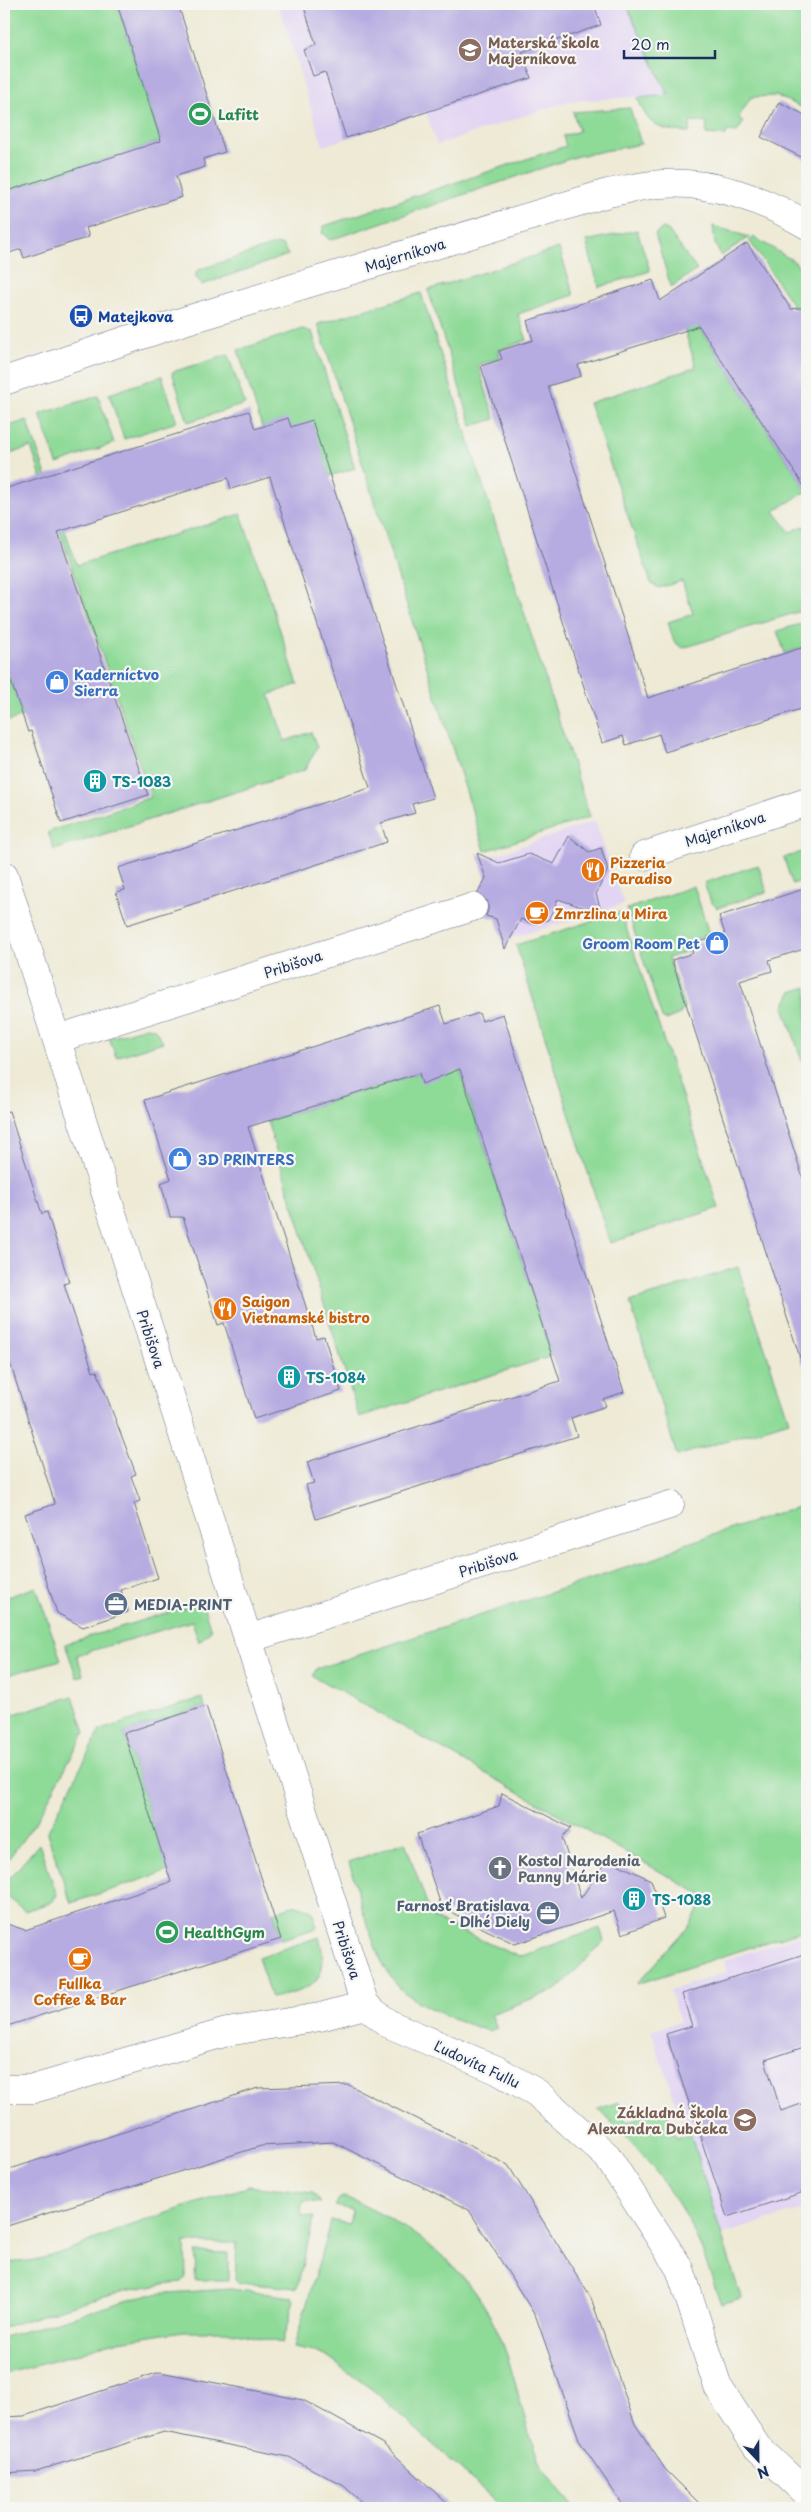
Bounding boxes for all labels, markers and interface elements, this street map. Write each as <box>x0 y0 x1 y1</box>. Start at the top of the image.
scale bar <box>624 28 715 60</box>
place label: Materská škola Majerníkova <box>488 32 600 69</box>
text: 20 m <box>631 32 670 55</box>
school or university icon: Materská škola Majerníkova <box>457 37 483 63</box>
sports icon: Lafitt <box>187 101 213 127</box>
place label: Lafitt <box>218 104 259 125</box>
street label: Majerníkova <box>362 233 448 277</box>
bus stop icon: Matejkova <box>68 303 94 329</box>
place label: Matejkova <box>98 306 174 327</box>
place label: Kaderníctvo Sierra <box>74 664 159 701</box>
shop icon: Kaderníctvo Sierra <box>44 669 70 695</box>
building icon: TS-1083 <box>82 768 108 794</box>
place label: TS-1083 <box>112 771 171 792</box>
street label: Majerníkova <box>682 806 768 852</box>
place label: Pizzeria Paradiso <box>610 852 672 889</box>
restaurant icon: Pizzeria Paradiso <box>580 857 606 883</box>
cafe icon: Zmrzlina u Mira <box>524 900 550 926</box>
place label: Zmrzlina u Mira <box>554 903 668 924</box>
shop icon: Groom Room Pet <box>704 930 730 956</box>
place label: Groom Room Pet <box>582 933 700 954</box>
street label: Pribišova <box>261 945 325 983</box>
shop icon: 3D PRINTERS <box>167 1146 193 1172</box>
place label: 3D PRINTERS <box>198 1149 294 1170</box>
place label: Saigon Vietnamské bistro <box>242 1291 370 1328</box>
restaurant icon: Saigon Vietnamské bistro <box>212 1296 238 1322</box>
street label: Pribišova <box>132 1307 170 1371</box>
building icon: TS-1084 <box>276 1364 302 1390</box>
place label: TS-1084 <box>306 1367 366 1388</box>
street label: Pribišova <box>456 1544 520 1582</box>
office icon: MEDIA-PRINT <box>103 1591 129 1617</box>
place label: MEDIA-PRINT <box>134 1594 232 1615</box>
place label: Kostol Narodenia Panny Márie <box>518 1850 641 1887</box>
church icon: Kostol Narodenia Panny Márie <box>487 1855 513 1881</box>
building icon: TS-1088 <box>621 1886 647 1912</box>
place label: TS-1088 <box>652 1889 712 1910</box>
place label: Farnosť Bratislava - Dlhé Diely <box>396 1895 530 1932</box>
office icon: Farnosť Bratislava - Dlhé Diely <box>535 1900 561 1926</box>
street label: Pribišova <box>328 1918 366 1982</box>
sports icon: HealthGym <box>154 1919 180 1945</box>
place label: HealthGym <box>184 1922 265 1943</box>
cafe icon: Fullka Coffee & Bar <box>67 1946 93 1972</box>
place label: Fullka Coffee & Bar <box>34 1973 127 2010</box>
street label: Ľudovíta Fullu <box>431 2035 523 2093</box>
place label: Základná škola Alexandra Dubčeka <box>587 2102 729 2139</box>
school or university icon: Základná škola Alexandra Dubčeka <box>732 2107 758 2133</box>
north arrow <box>734 2434 784 2484</box>
text: N <box>754 2461 772 2484</box>

